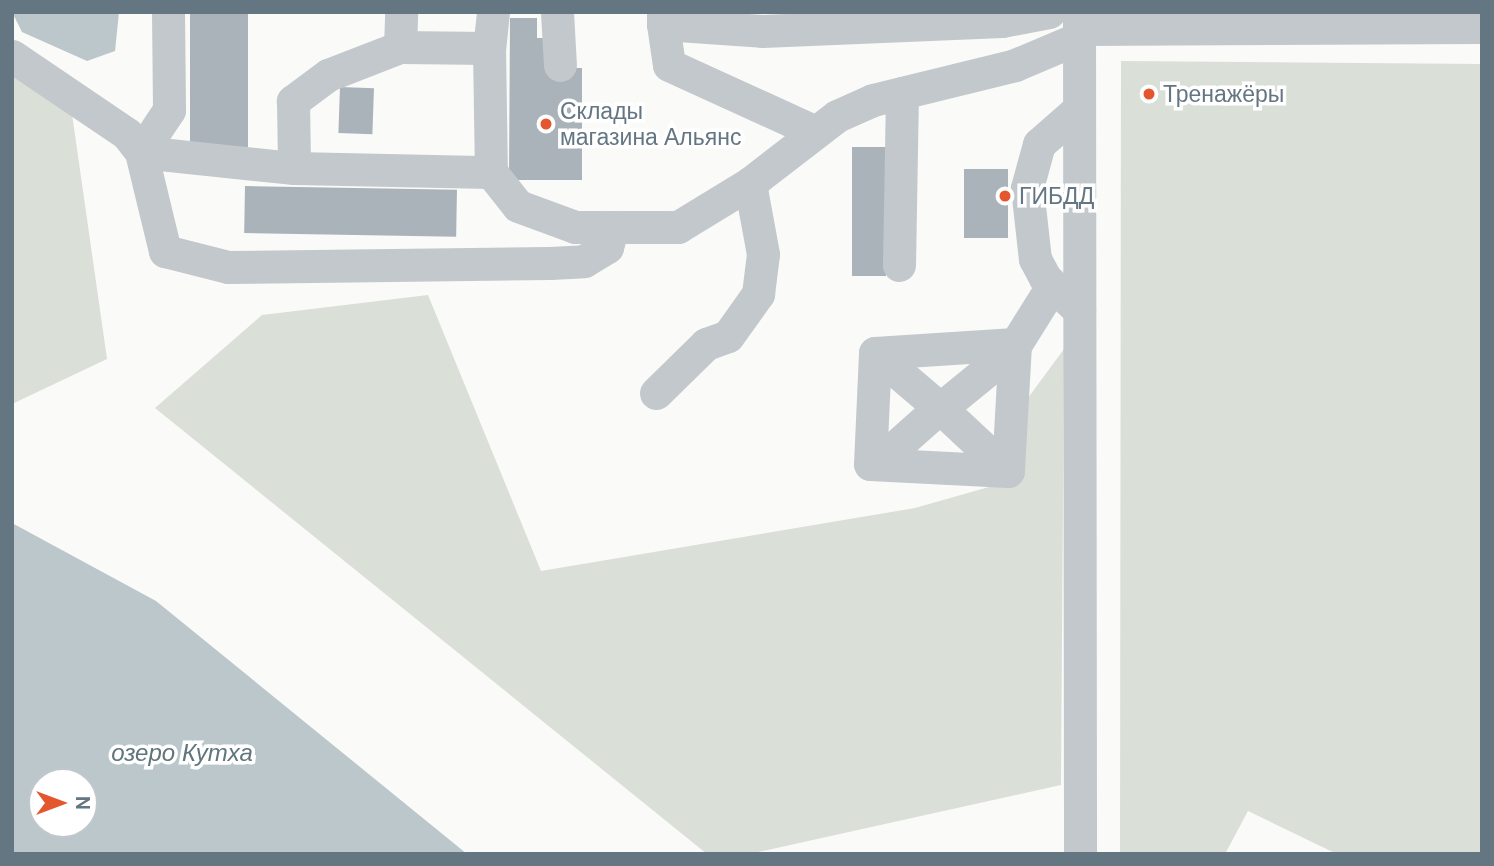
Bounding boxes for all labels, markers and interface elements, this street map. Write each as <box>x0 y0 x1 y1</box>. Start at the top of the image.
place label: Тренажёры <box>1163 80 1284 108</box>
marker: Тренажёры <box>1141 86 1157 102</box>
place label: Склады магазина Альянс <box>560 97 741 151</box>
marker: Склады магазина Альянс <box>538 116 554 132</box>
place label: ГИБДД <box>1019 182 1094 210</box>
marker: ГИБДД <box>997 188 1013 204</box>
water label: озеро Кутха <box>111 739 253 767</box>
north arrow <box>28 768 98 838</box>
text: N <box>70 796 95 810</box>

